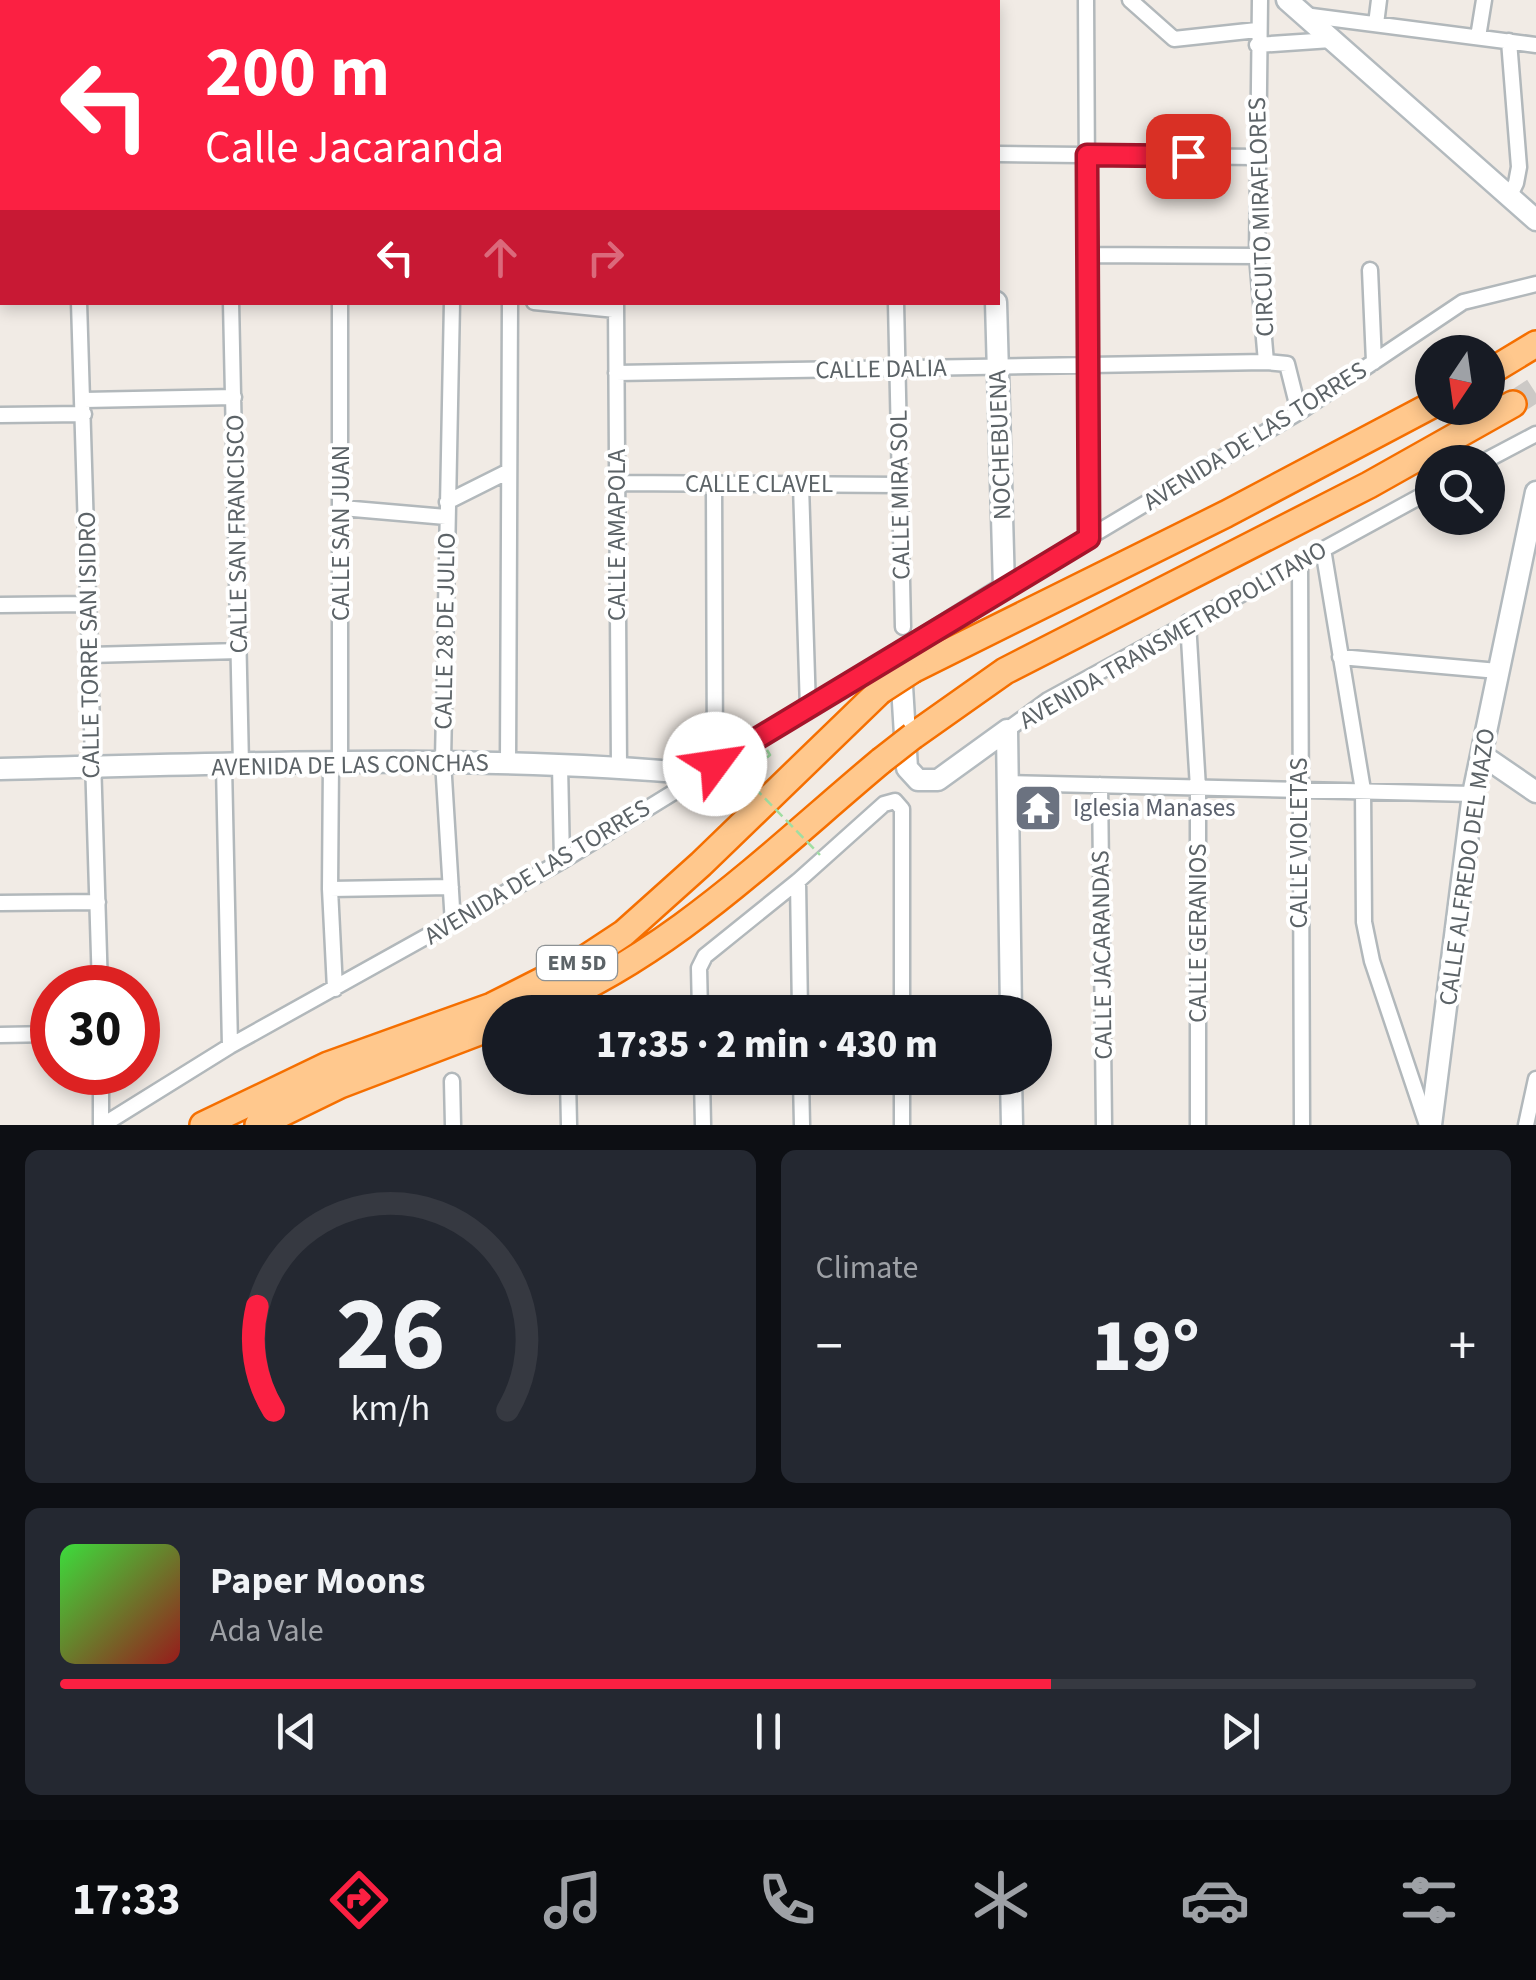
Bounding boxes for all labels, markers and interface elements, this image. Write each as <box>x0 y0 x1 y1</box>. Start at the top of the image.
text: 200 m <box>205 23 390 123</box>
icon: left <box>40 40 170 170</box>
street label: CIRCUITO MIRAFLORES <box>1239 97 1283 337</box>
pin <box>1146 114 1231 199</box>
text: Calle Jacaranda <box>205 116 504 180</box>
icon: arrive <box>1161 129 1216 184</box>
icon: left <box>368 230 423 285</box>
icon: ahead <box>473 230 528 285</box>
icon: right <box>578 230 633 285</box>
north arrow <box>1415 335 1505 425</box>
map controls <box>1415 335 1505 535</box>
street label: CALLE DALIA <box>815 350 947 388</box>
street label: AVENIDA DE LAS TORRES <box>1136 352 1374 520</box>
street label: NOCHEBUENA <box>979 369 1021 521</box>
street label: CALLE MIRA SOL <box>881 410 919 580</box>
street label: CALLE SAN FRANCISCO <box>217 414 257 654</box>
street label: CALLE SAN JUAN <box>323 445 359 621</box>
button: search <box>1415 445 1505 535</box>
street label: CALLE AMAPOLA <box>599 448 635 621</box>
street label: CALLE CLAVEL <box>685 466 833 502</box>
street label: CALLE TORRE SAN ISIDRO <box>69 511 109 779</box>
street label: CALLE 28 DE JULIO <box>425 532 465 730</box>
street label: AVENIDA TRANSMETROPOLITANO <box>1012 532 1334 738</box>
position arrow <box>663 712 767 816</box>
street label: CALLE ALFREDO DEL MAZO <box>1430 726 1504 1008</box>
street label: AVENIDA DE LAS CONCHAS <box>211 745 489 785</box>
street label: CALLE VIOLETAS <box>1281 757 1317 929</box>
temple icon: Iglesia Manases <box>1012 782 1064 834</box>
street label: AVENIDA DE LAS TORRES <box>417 790 657 954</box>
place label: Iglesia Manases <box>1073 790 1236 826</box>
street label: CALLE GERANIOS <box>1180 843 1216 1023</box>
street label: CALLE JACARANDAS <box>1082 850 1122 1060</box>
road number: EM 5D <box>537 946 617 980</box>
speed limit sign: 30 <box>30 965 160 1095</box>
text: 17:35 · 2 min · 430 m <box>596 1018 938 1072</box>
text: Climate <box>816 1245 918 1291</box>
text: 26 <box>335 1262 445 1410</box>
text: 19° <box>1092 1293 1200 1400</box>
text: − <box>816 1308 843 1386</box>
text: + <box>1449 1308 1476 1386</box>
text: km/h <box>351 1383 430 1434</box>
text: Paper Moons <box>210 1554 425 1608</box>
text: Ada Vale <box>210 1608 324 1654</box>
icon: previous <box>269 1704 324 1759</box>
icon: pause <box>741 1704 796 1759</box>
icon: next <box>1213 1704 1268 1759</box>
icon: directions <box>324 1865 394 1935</box>
icon: music <box>538 1865 608 1935</box>
icon: phone <box>752 1865 822 1935</box>
icon: climate <box>966 1865 1036 1935</box>
icon: car <box>1180 1865 1250 1935</box>
icon: filters <box>1394 1865 1464 1935</box>
text: 17:33 <box>72 1868 181 1932</box>

